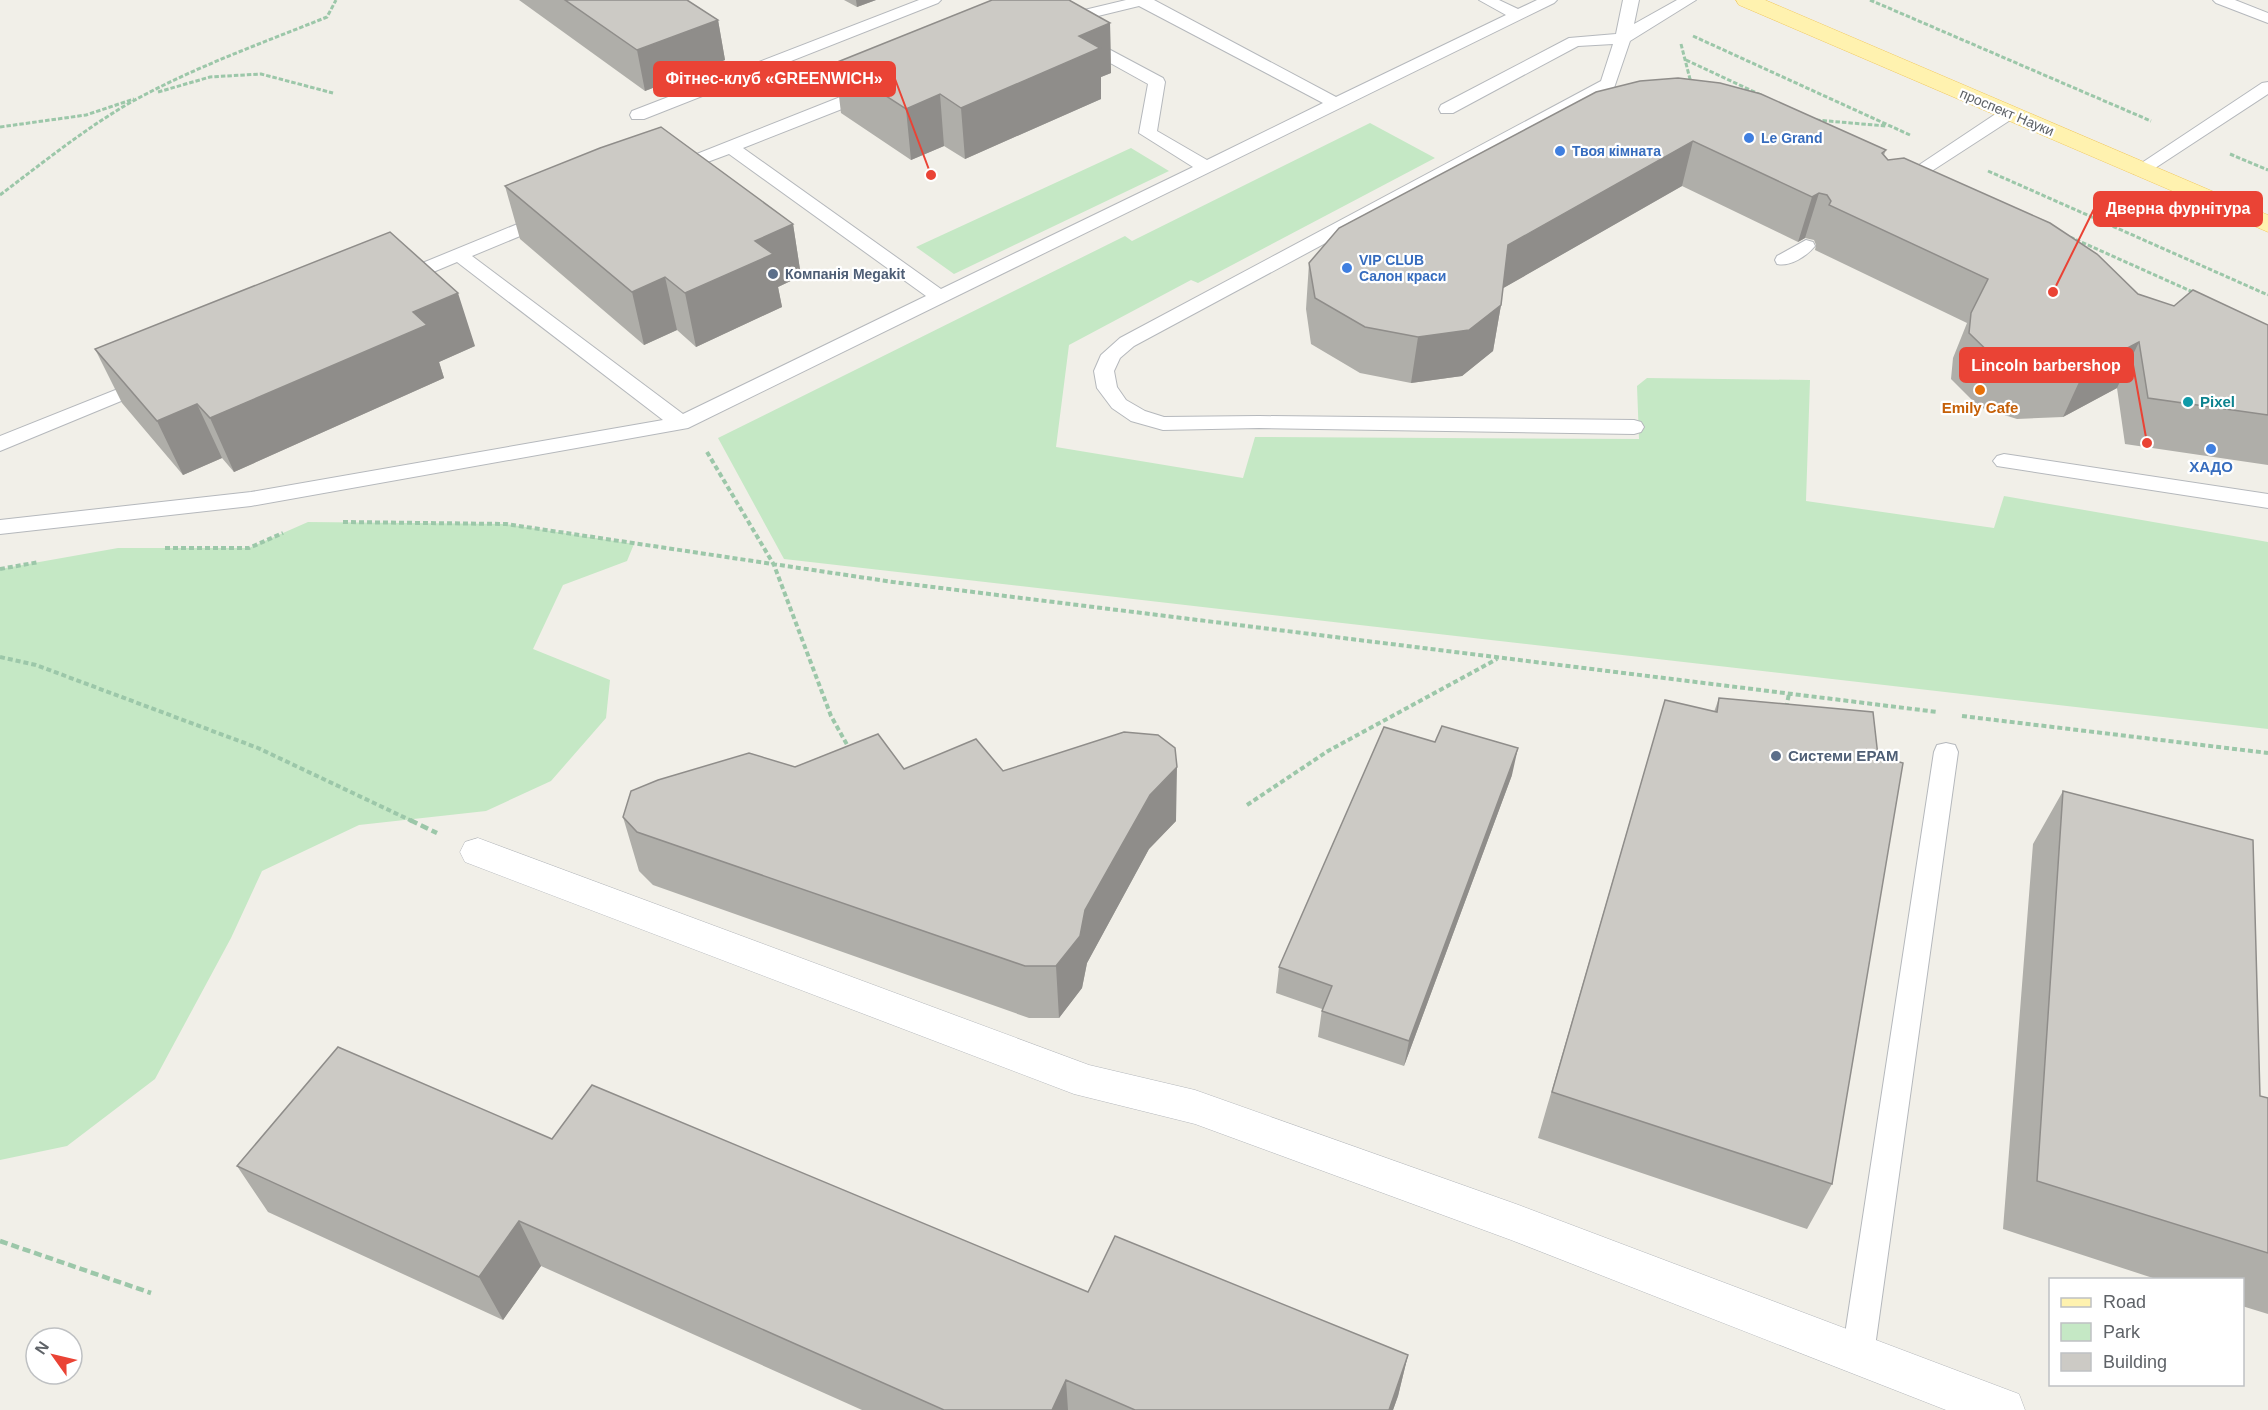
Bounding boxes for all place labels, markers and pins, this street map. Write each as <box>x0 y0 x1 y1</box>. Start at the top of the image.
callout: Фітнес-клуб «GREENWICH» <box>654 62 895 96</box>
place label: Le Grand <box>1761 130 1822 146</box>
marker: Le Grand <box>1742 131 1756 145</box>
place label: Твоя кімната <box>1572 143 1661 159</box>
marker: Твоя кімната <box>1553 144 1567 158</box>
callout: Дверна фурнітура <box>2094 192 2262 226</box>
place label: VIP CLUB Салон краси <box>1359 252 1446 284</box>
marker: VIP CLUB Салон краси <box>1340 261 1354 275</box>
place label: Компанія Megakit <box>785 266 905 282</box>
marker: Компанія Megakit <box>766 267 780 281</box>
callout: Lincoln barbershop <box>1960 348 2133 382</box>
marker: Emily Cafe <box>1973 383 1987 397</box>
place label: Pixel <box>2200 393 2235 410</box>
marker: Pixel <box>2181 395 2195 409</box>
place label: Emily Cafe <box>1942 399 2018 416</box>
marker: ХАДО <box>2204 442 2218 456</box>
place label: ХАДО <box>2189 458 2233 475</box>
place label: Системи EPAM <box>1788 747 1899 764</box>
marker: Системи EPAM <box>1769 749 1783 763</box>

